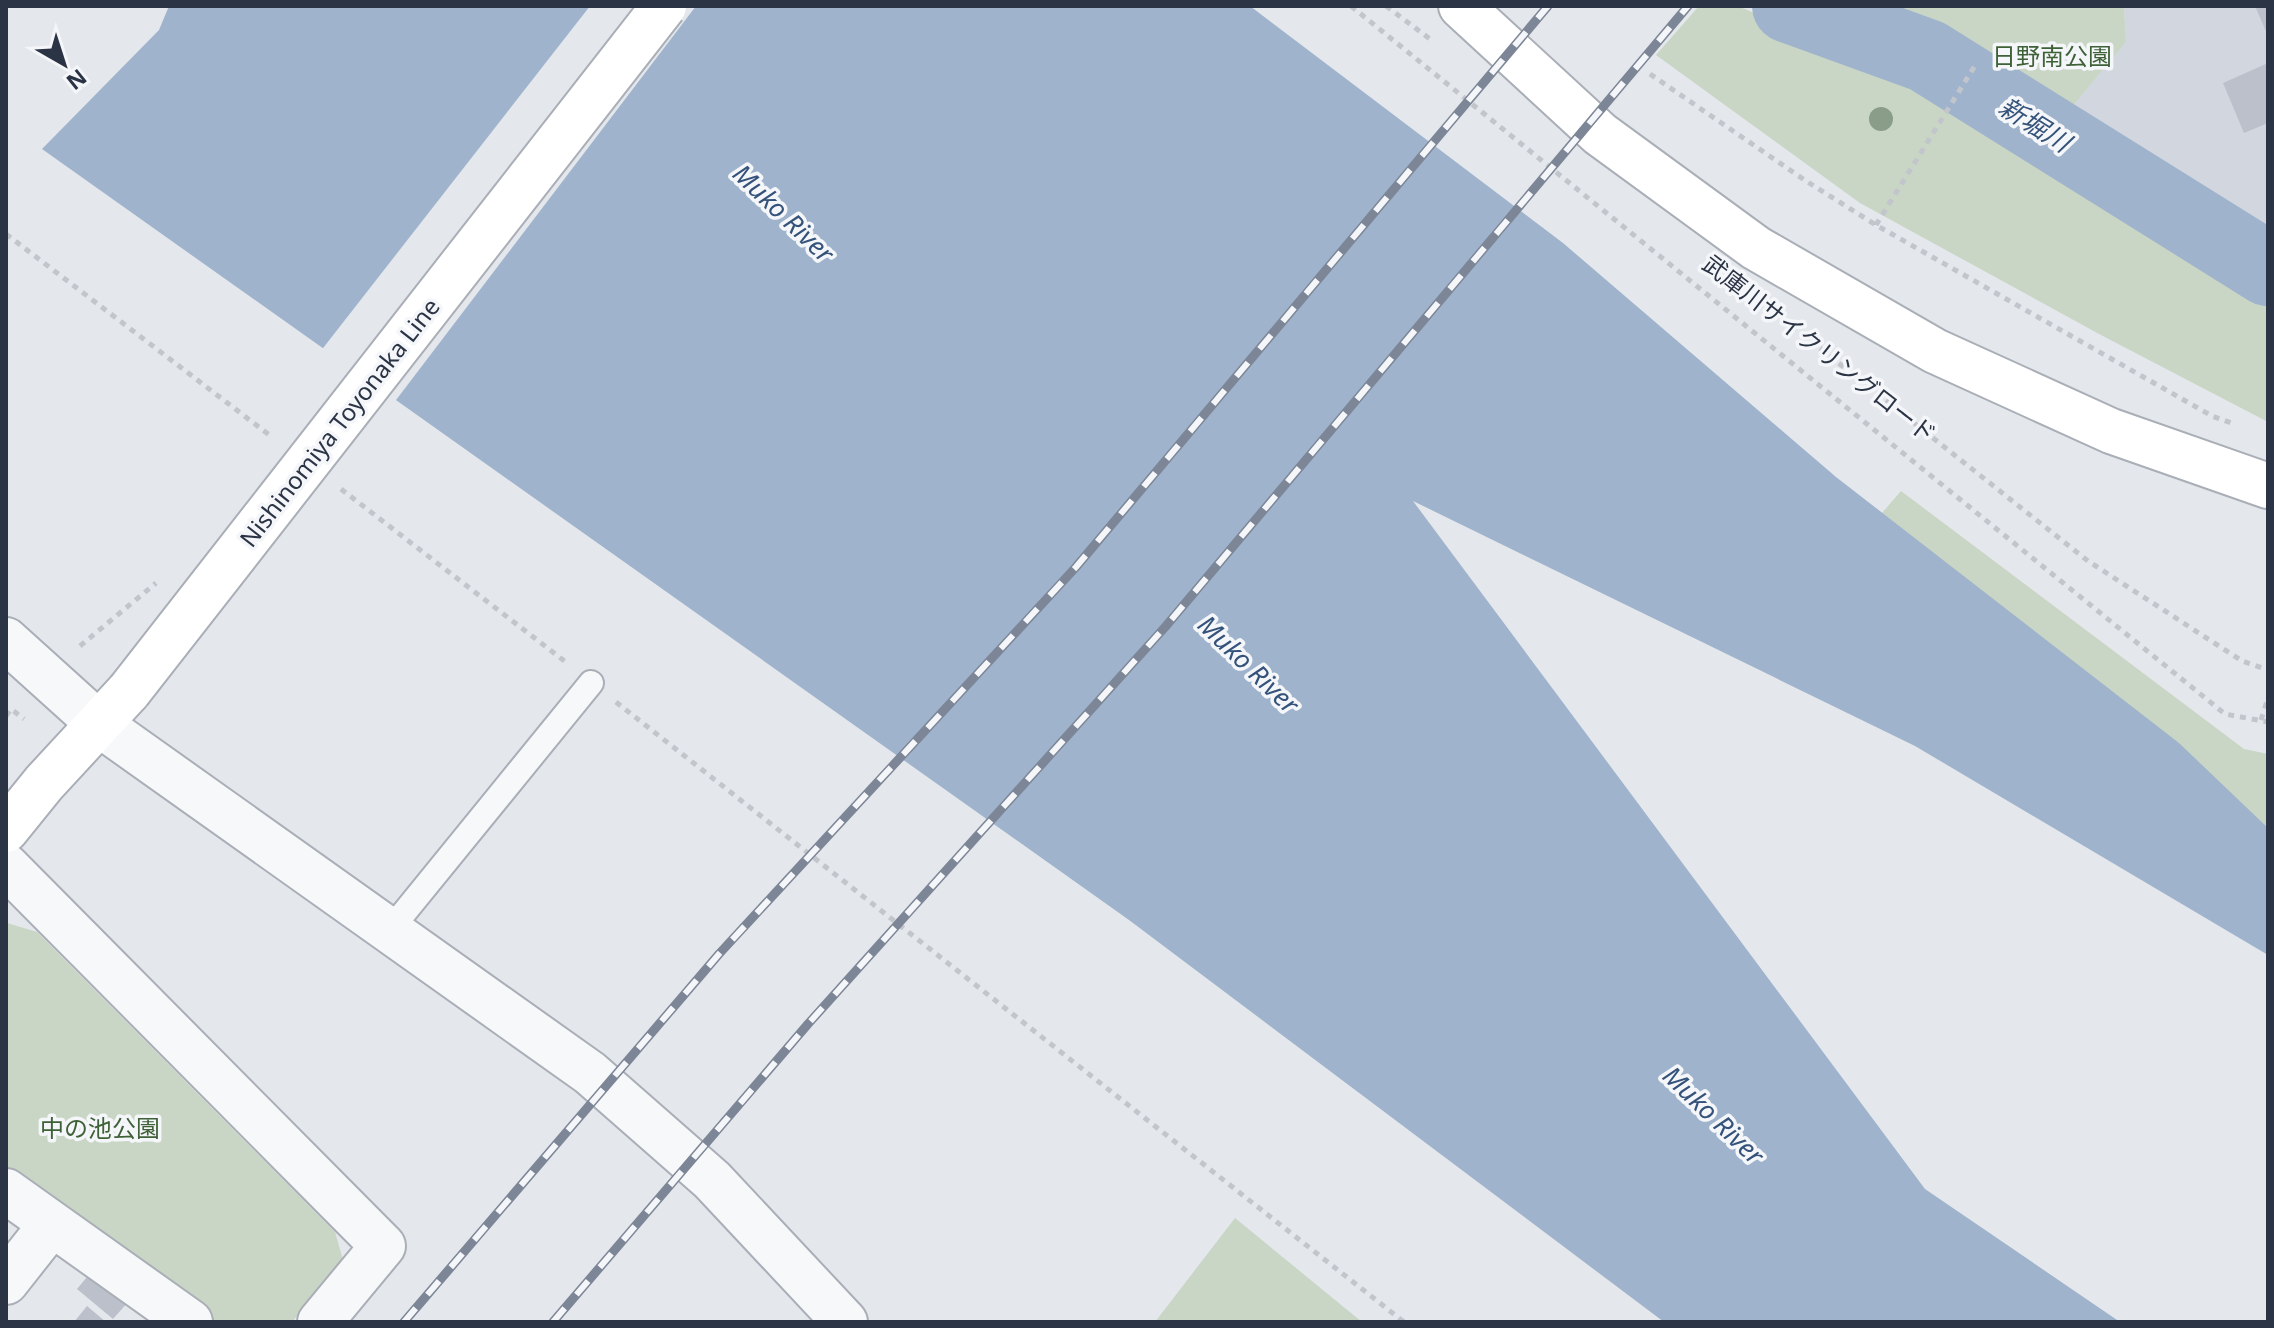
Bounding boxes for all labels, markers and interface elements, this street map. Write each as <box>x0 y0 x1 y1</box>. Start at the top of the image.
north arrow <box>24 24 104 104</box>
park label: 日野南公園 <box>1992 39 2112 72</box>
text: N <box>61 63 94 98</box>
water label: 新堀川 <box>1992 88 2080 162</box>
water label: Muko River <box>726 156 844 271</box>
street label: 武庫川サイクリングロード <box>1697 246 1943 450</box>
street label: Nishinomiya Toyonaka Line <box>231 291 447 553</box>
water label: Muko River <box>1191 607 1309 722</box>
water label: Muko River <box>1656 1058 1774 1173</box>
park label: 中の池公園 <box>40 1111 160 1144</box>

